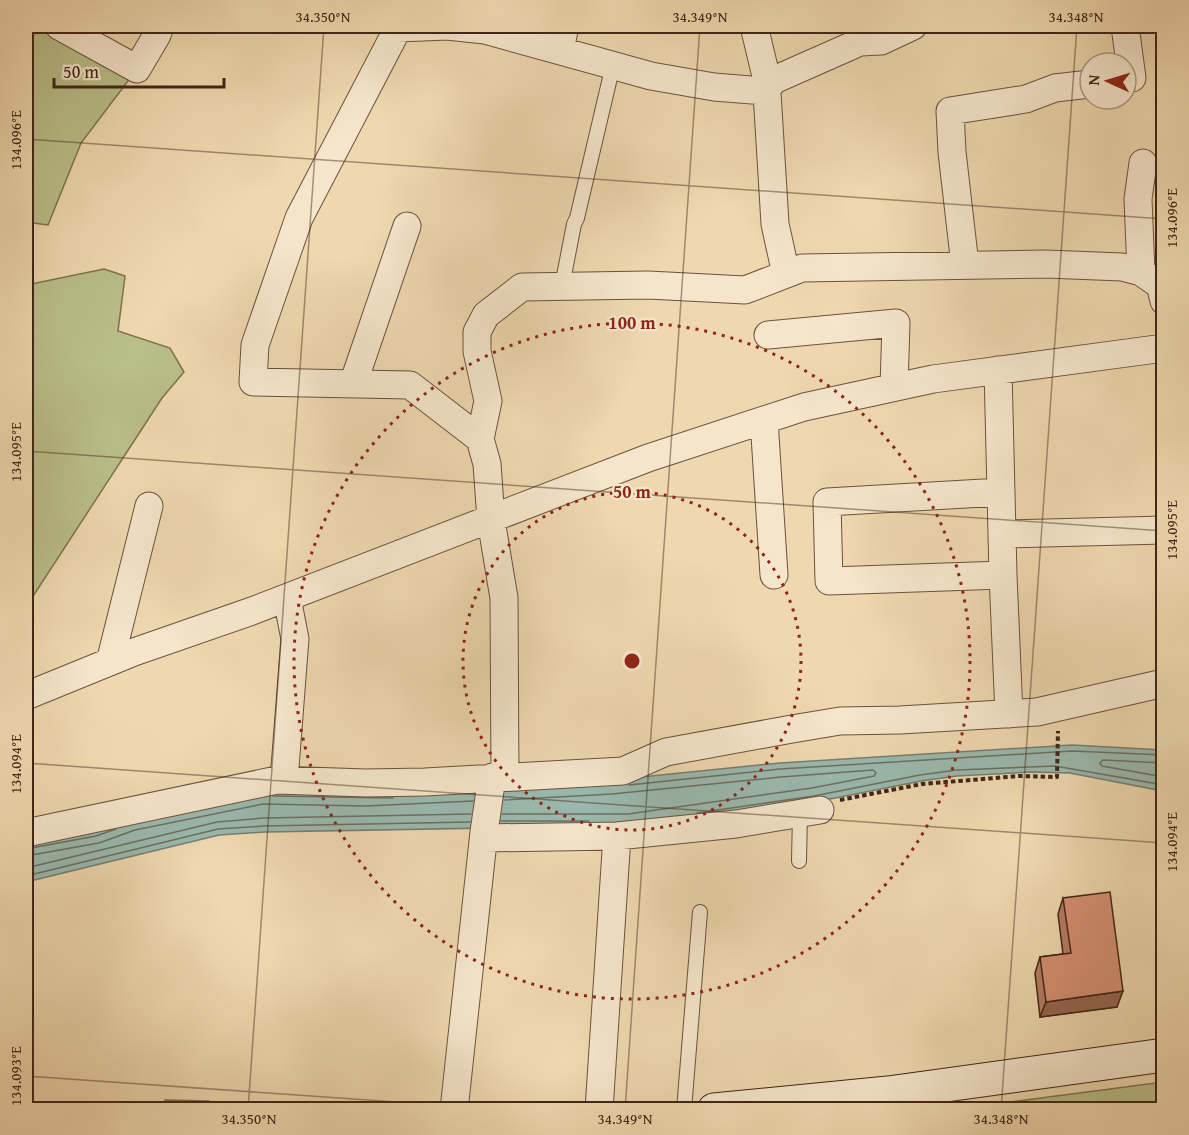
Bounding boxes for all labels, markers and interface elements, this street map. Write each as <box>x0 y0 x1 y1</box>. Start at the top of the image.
text: 34.350°N <box>296 6 351 27</box>
text: 34.349°N <box>673 6 728 27</box>
text: 34.348°N <box>1049 6 1104 27</box>
scale bar <box>54 51 224 89</box>
north arrow <box>1078 51 1138 111</box>
text: 50 m <box>63 58 99 85</box>
text: N <box>1081 73 1105 86</box>
text: 134.096°E <box>5 110 26 170</box>
text: 134.096°E <box>1161 188 1182 248</box>
text: 100 m <box>608 309 656 336</box>
text: 134.095°E <box>5 422 26 482</box>
text: 50 m <box>613 478 652 505</box>
text: 134.095°E <box>1161 500 1182 560</box>
centre of rings <box>622 651 642 671</box>
text: 134.094°E <box>5 734 26 794</box>
text: 134.094°E <box>1161 812 1182 872</box>
text: 134.093°E <box>5 1046 26 1106</box>
text: 34.350°N <box>222 1108 277 1129</box>
text: 34.349°N <box>598 1108 653 1129</box>
text: 34.348°N <box>974 1108 1029 1129</box>

